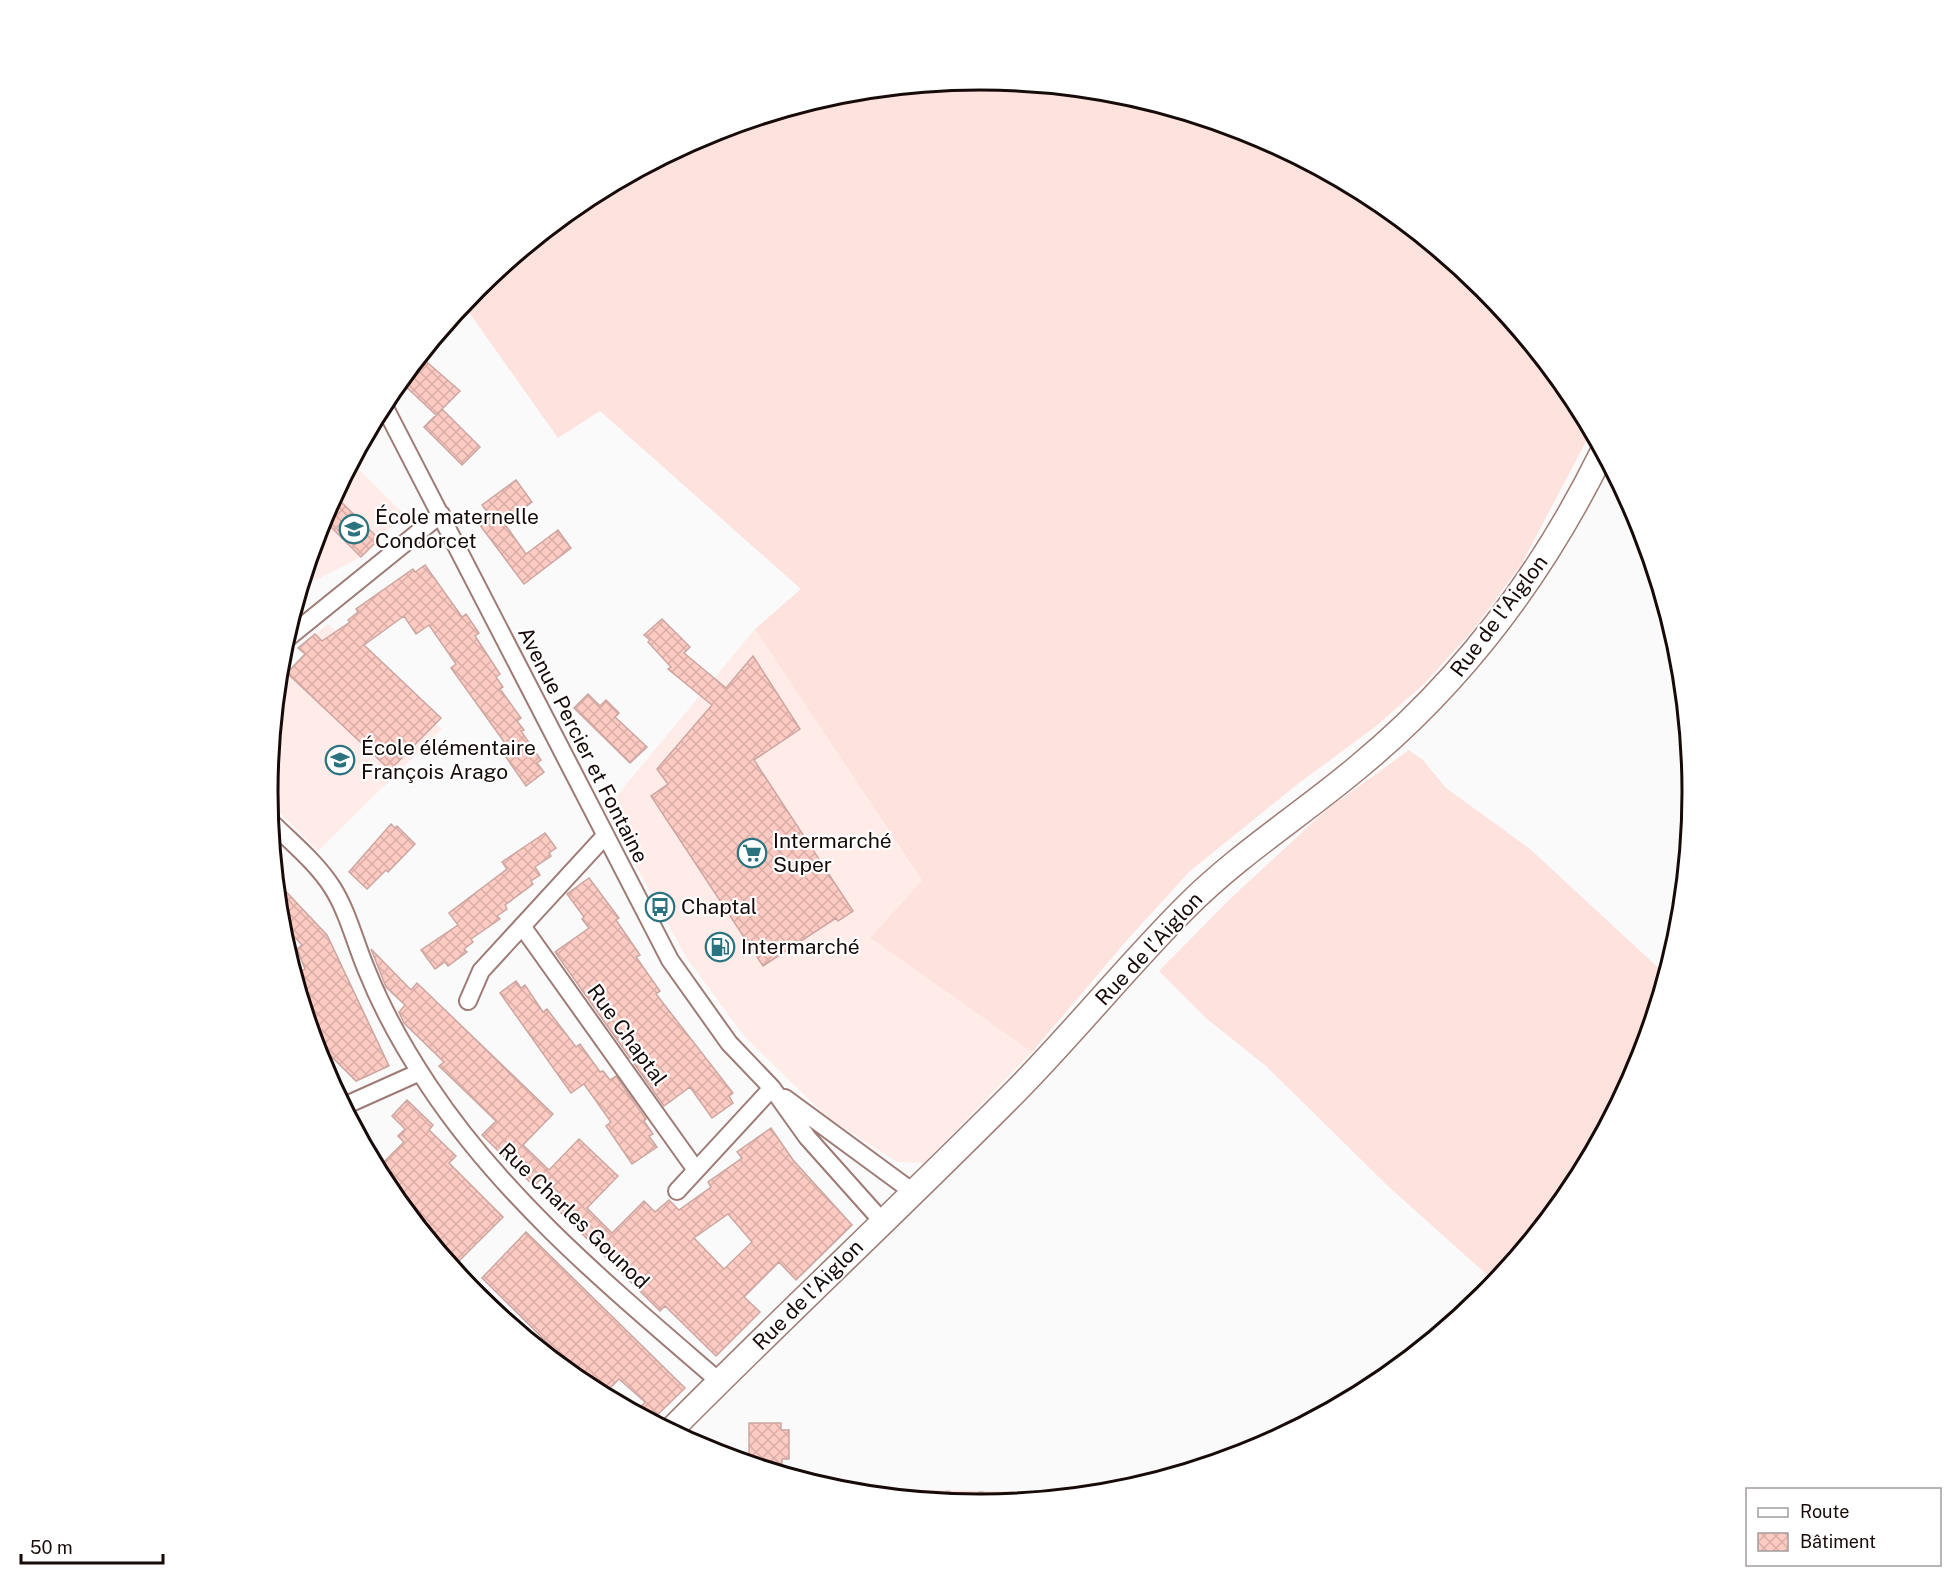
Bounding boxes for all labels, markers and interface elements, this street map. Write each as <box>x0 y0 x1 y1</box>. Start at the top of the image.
place label: École maternelle Condorcet <box>375 504 539 553</box>
school or university icon: École maternelle Condorcet <box>338 513 370 545</box>
street label: Rue de l'Aiglon <box>1445 550 1552 681</box>
street label: Avenue Percier et Fontaine <box>513 623 654 867</box>
place label: École élémentaire François Arago <box>361 735 536 784</box>
school or university icon: École élémentaire François Arago <box>324 744 356 776</box>
place label: Intermarché Super <box>773 828 892 877</box>
supermarket icon: Intermarché Super <box>736 837 768 869</box>
street label: Rue de l'Aiglon <box>1090 887 1207 1011</box>
bus stop icon: Chaptal <box>644 891 676 923</box>
place label: Chaptal <box>681 894 757 919</box>
fuel station icon: Intermarché <box>704 931 736 963</box>
place label: Intermarché <box>741 934 860 959</box>
street label: Rue Chaptal <box>582 979 673 1090</box>
street label: Rue Charles Gounod <box>494 1138 655 1294</box>
street label: Rue de l'Aiglon <box>747 1234 868 1355</box>
legend <box>1746 1488 1941 1566</box>
text: Route <box>1800 1501 1849 1522</box>
scale bar <box>21 1527 164 1565</box>
text: Bâtiment <box>1800 1531 1876 1552</box>
text: 50 m <box>30 1537 73 1558</box>

